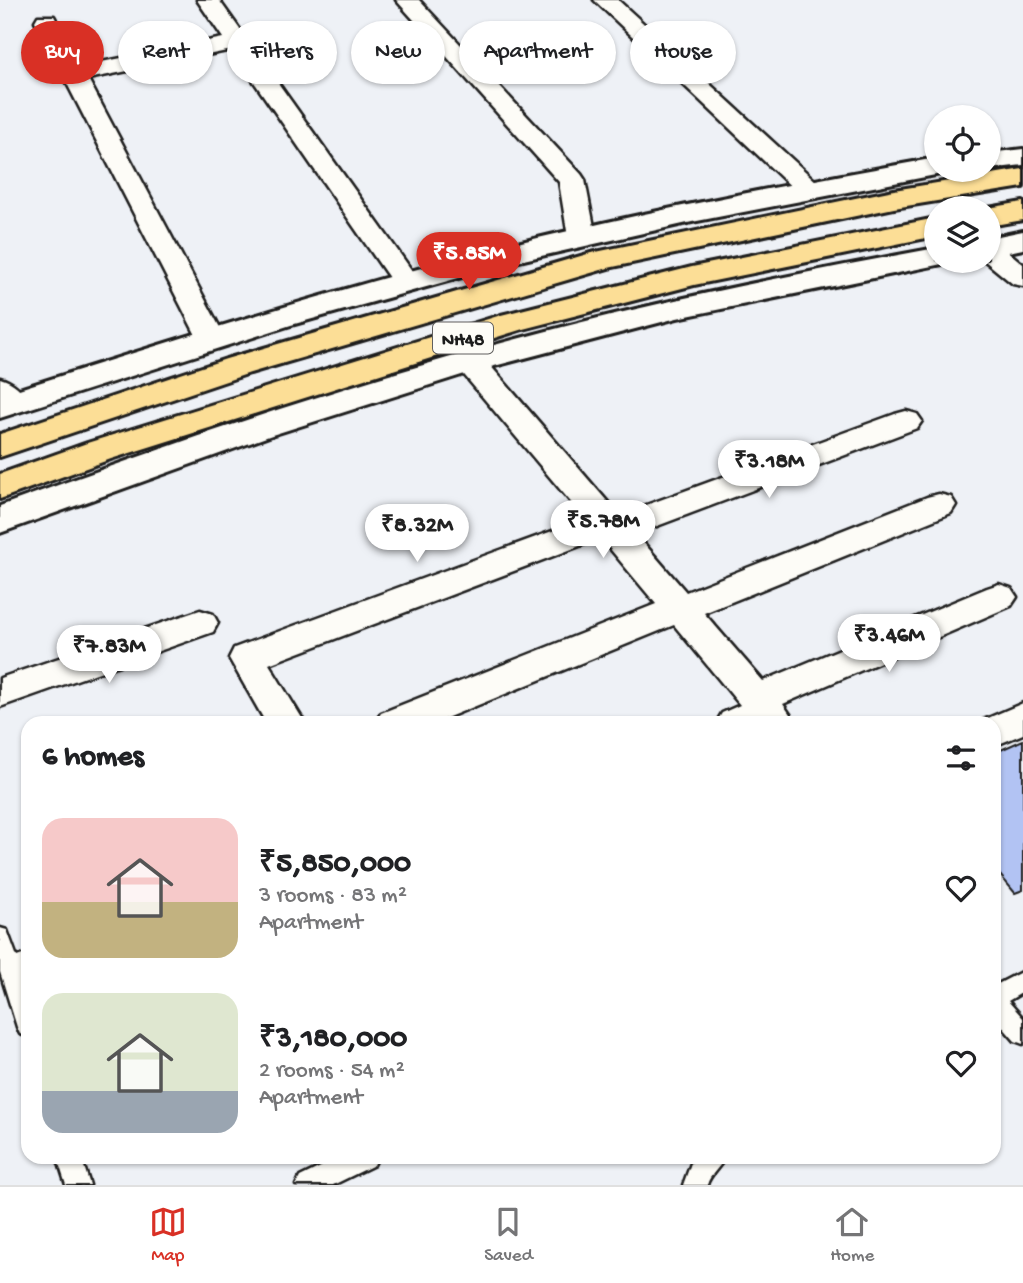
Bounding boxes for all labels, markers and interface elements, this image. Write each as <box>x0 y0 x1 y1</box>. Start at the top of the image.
chip: Buy <box>21 21 104 84</box>
chip: Rent <box>118 21 213 84</box>
chip: Filters <box>227 21 337 84</box>
chip: New <box>351 21 445 84</box>
chip: Apartment <box>459 21 616 84</box>
chip: House <box>630 21 736 84</box>
map controls <box>924 105 1001 273</box>
button: locate <box>924 105 1001 182</box>
button: layers <box>924 196 1001 273</box>
pin: ₹5.85M <box>412 232 526 292</box>
text: ₹5.85M <box>432 241 506 268</box>
road number: NH48 <box>433 322 493 354</box>
pin: ₹3.18M <box>712 440 826 500</box>
text: ₹3.18M <box>734 449 804 476</box>
pin: ₹5.78M <box>546 500 660 560</box>
pin: ₹8.32M <box>360 504 474 564</box>
text: ₹5.78M <box>567 509 640 536</box>
text: ₹8.32M <box>381 513 453 540</box>
pin: ₹3.46M <box>832 614 946 674</box>
text: ₹3.46M <box>854 623 924 650</box>
pin: ₹7.83M <box>52 626 166 685</box>
text: ₹7.83M <box>73 634 145 661</box>
icon: filters <box>942 739 980 777</box>
text: 6 homes <box>42 741 144 776</box>
icon: home <box>98 846 182 930</box>
text: ₹5,850,000 <box>259 848 411 883</box>
icon: heart <box>942 869 980 907</box>
text: 3 rooms · 83 m² <box>259 883 407 910</box>
text: Apartment <box>259 910 363 937</box>
icon: home <box>98 1021 182 1105</box>
text: ₹3,180,000 <box>259 1023 407 1058</box>
icon: heart <box>942 1044 980 1082</box>
text: 2 rooms · 54 m² <box>259 1058 405 1085</box>
text: Apartment <box>259 1085 363 1112</box>
tab: Map <box>149 1203 187 1268</box>
tab: Saved <box>484 1203 533 1268</box>
tab: Home <box>830 1203 874 1268</box>

